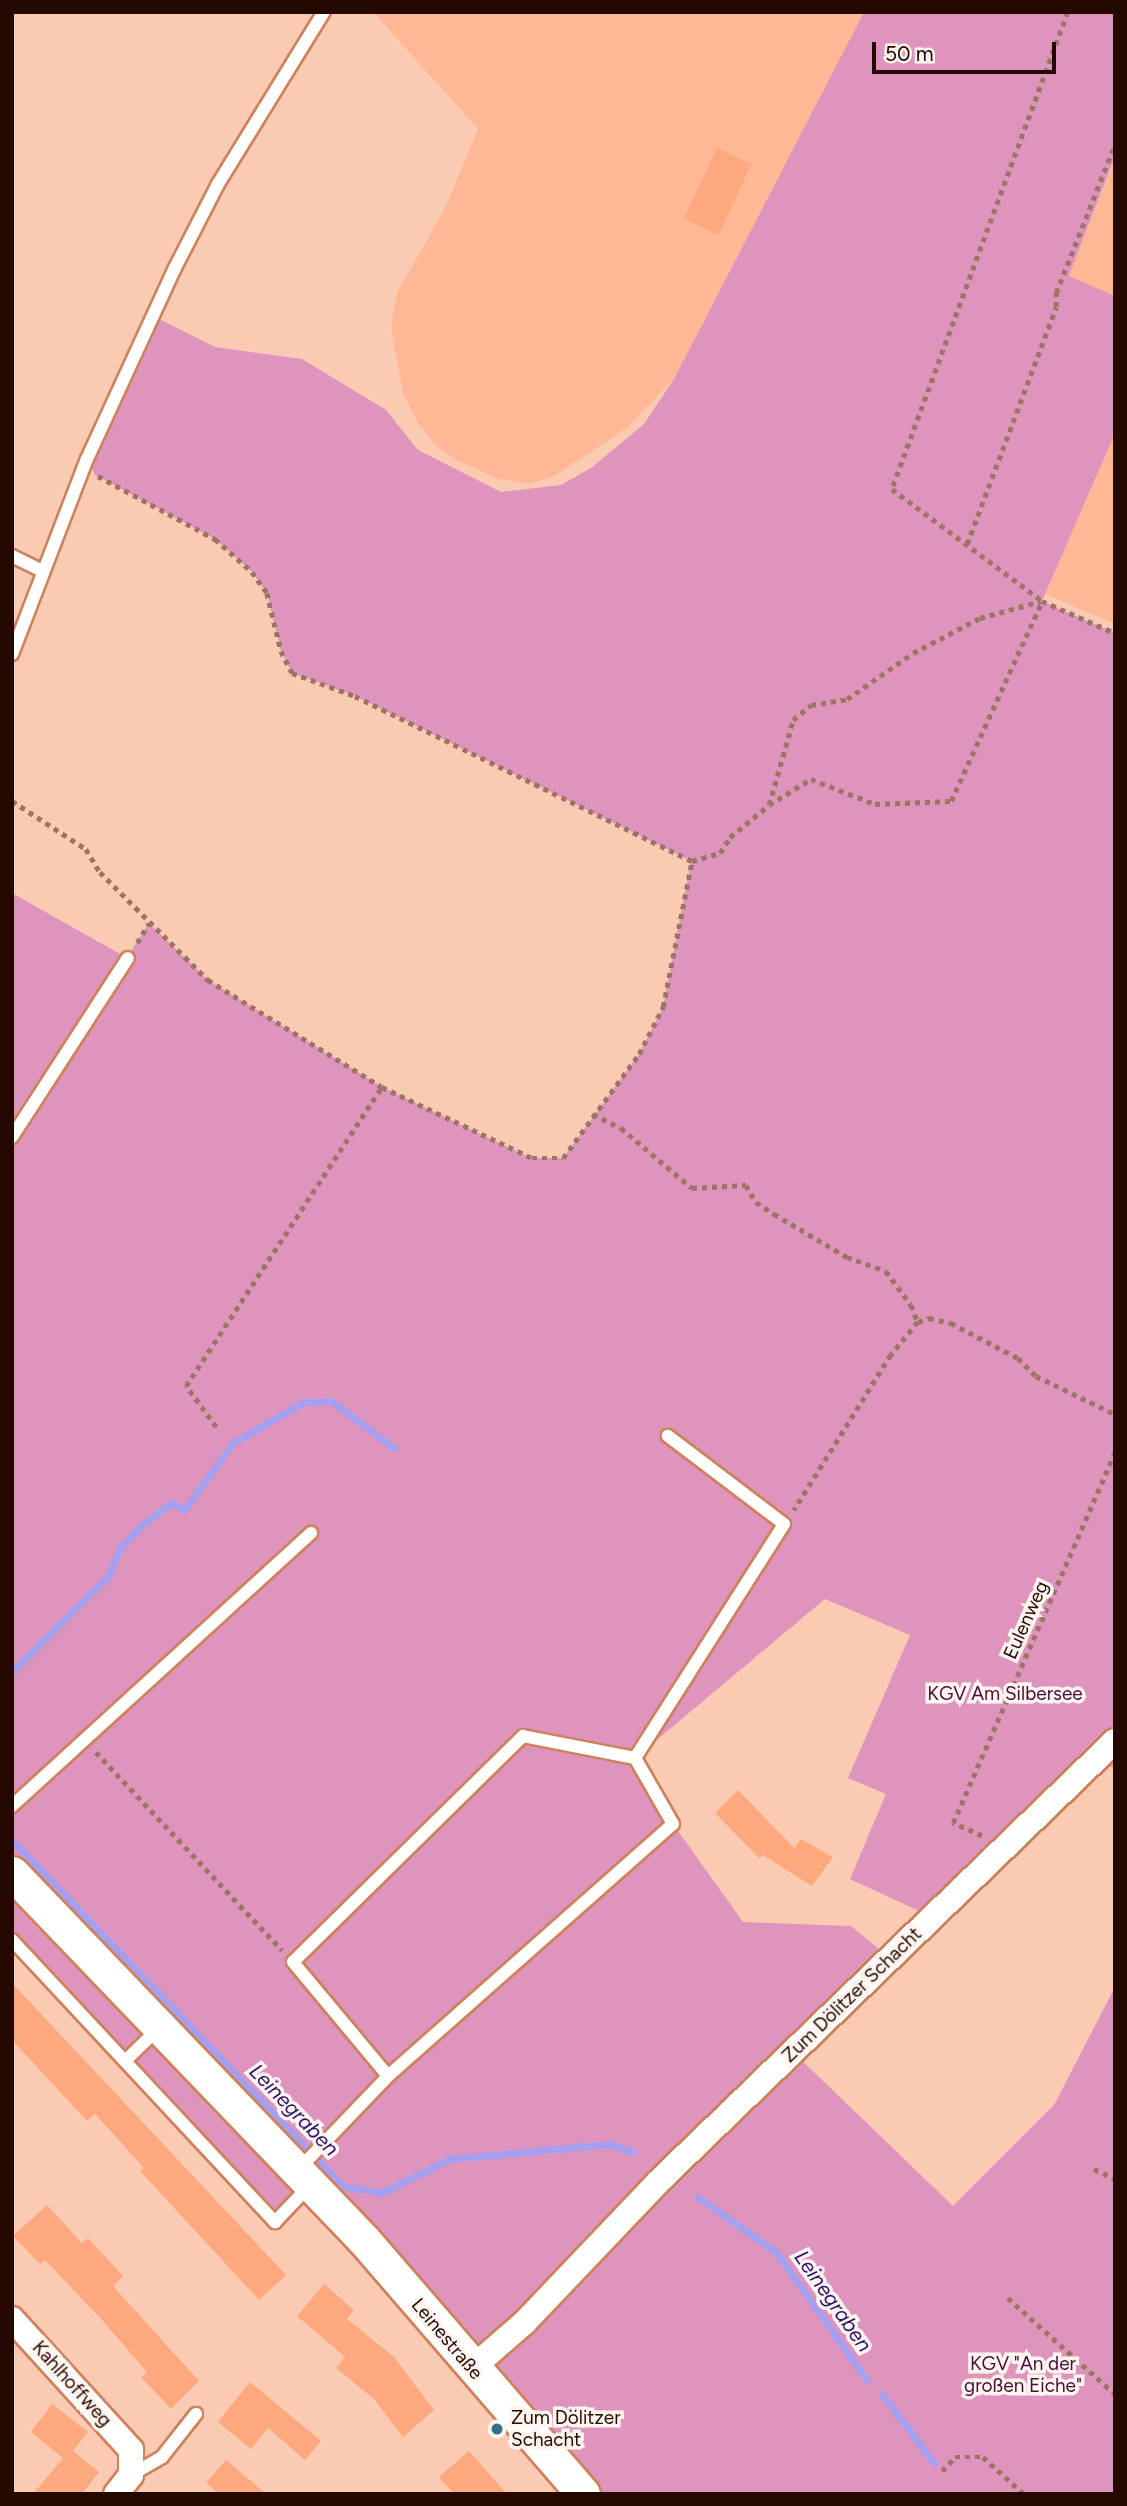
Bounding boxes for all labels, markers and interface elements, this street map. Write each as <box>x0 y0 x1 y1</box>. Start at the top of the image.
scale bar <box>875 28 1059 72</box>
text: 50 m <box>885 41 934 66</box>
street label: Eulenweg <box>999 1577 1053 1663</box>
park label: KGV Am Silbersee <box>927 1683 1083 1705</box>
street label: Zum Dölitzer Schacht <box>778 1923 926 2067</box>
water label: Leinegraben <box>244 2059 344 2161</box>
water label: Leinegraben <box>789 2246 877 2356</box>
street label: Leinestraße <box>406 2294 488 2384</box>
street label: Kahlhoffweg <box>27 2336 117 2432</box>
park label: KGV "An der großen Eiche" <box>964 2353 1082 2397</box>
place label: Zum Dölitzer Schacht <box>511 2407 621 2451</box>
marker: Zum Dölitzer Schacht <box>489 2421 505 2437</box>

